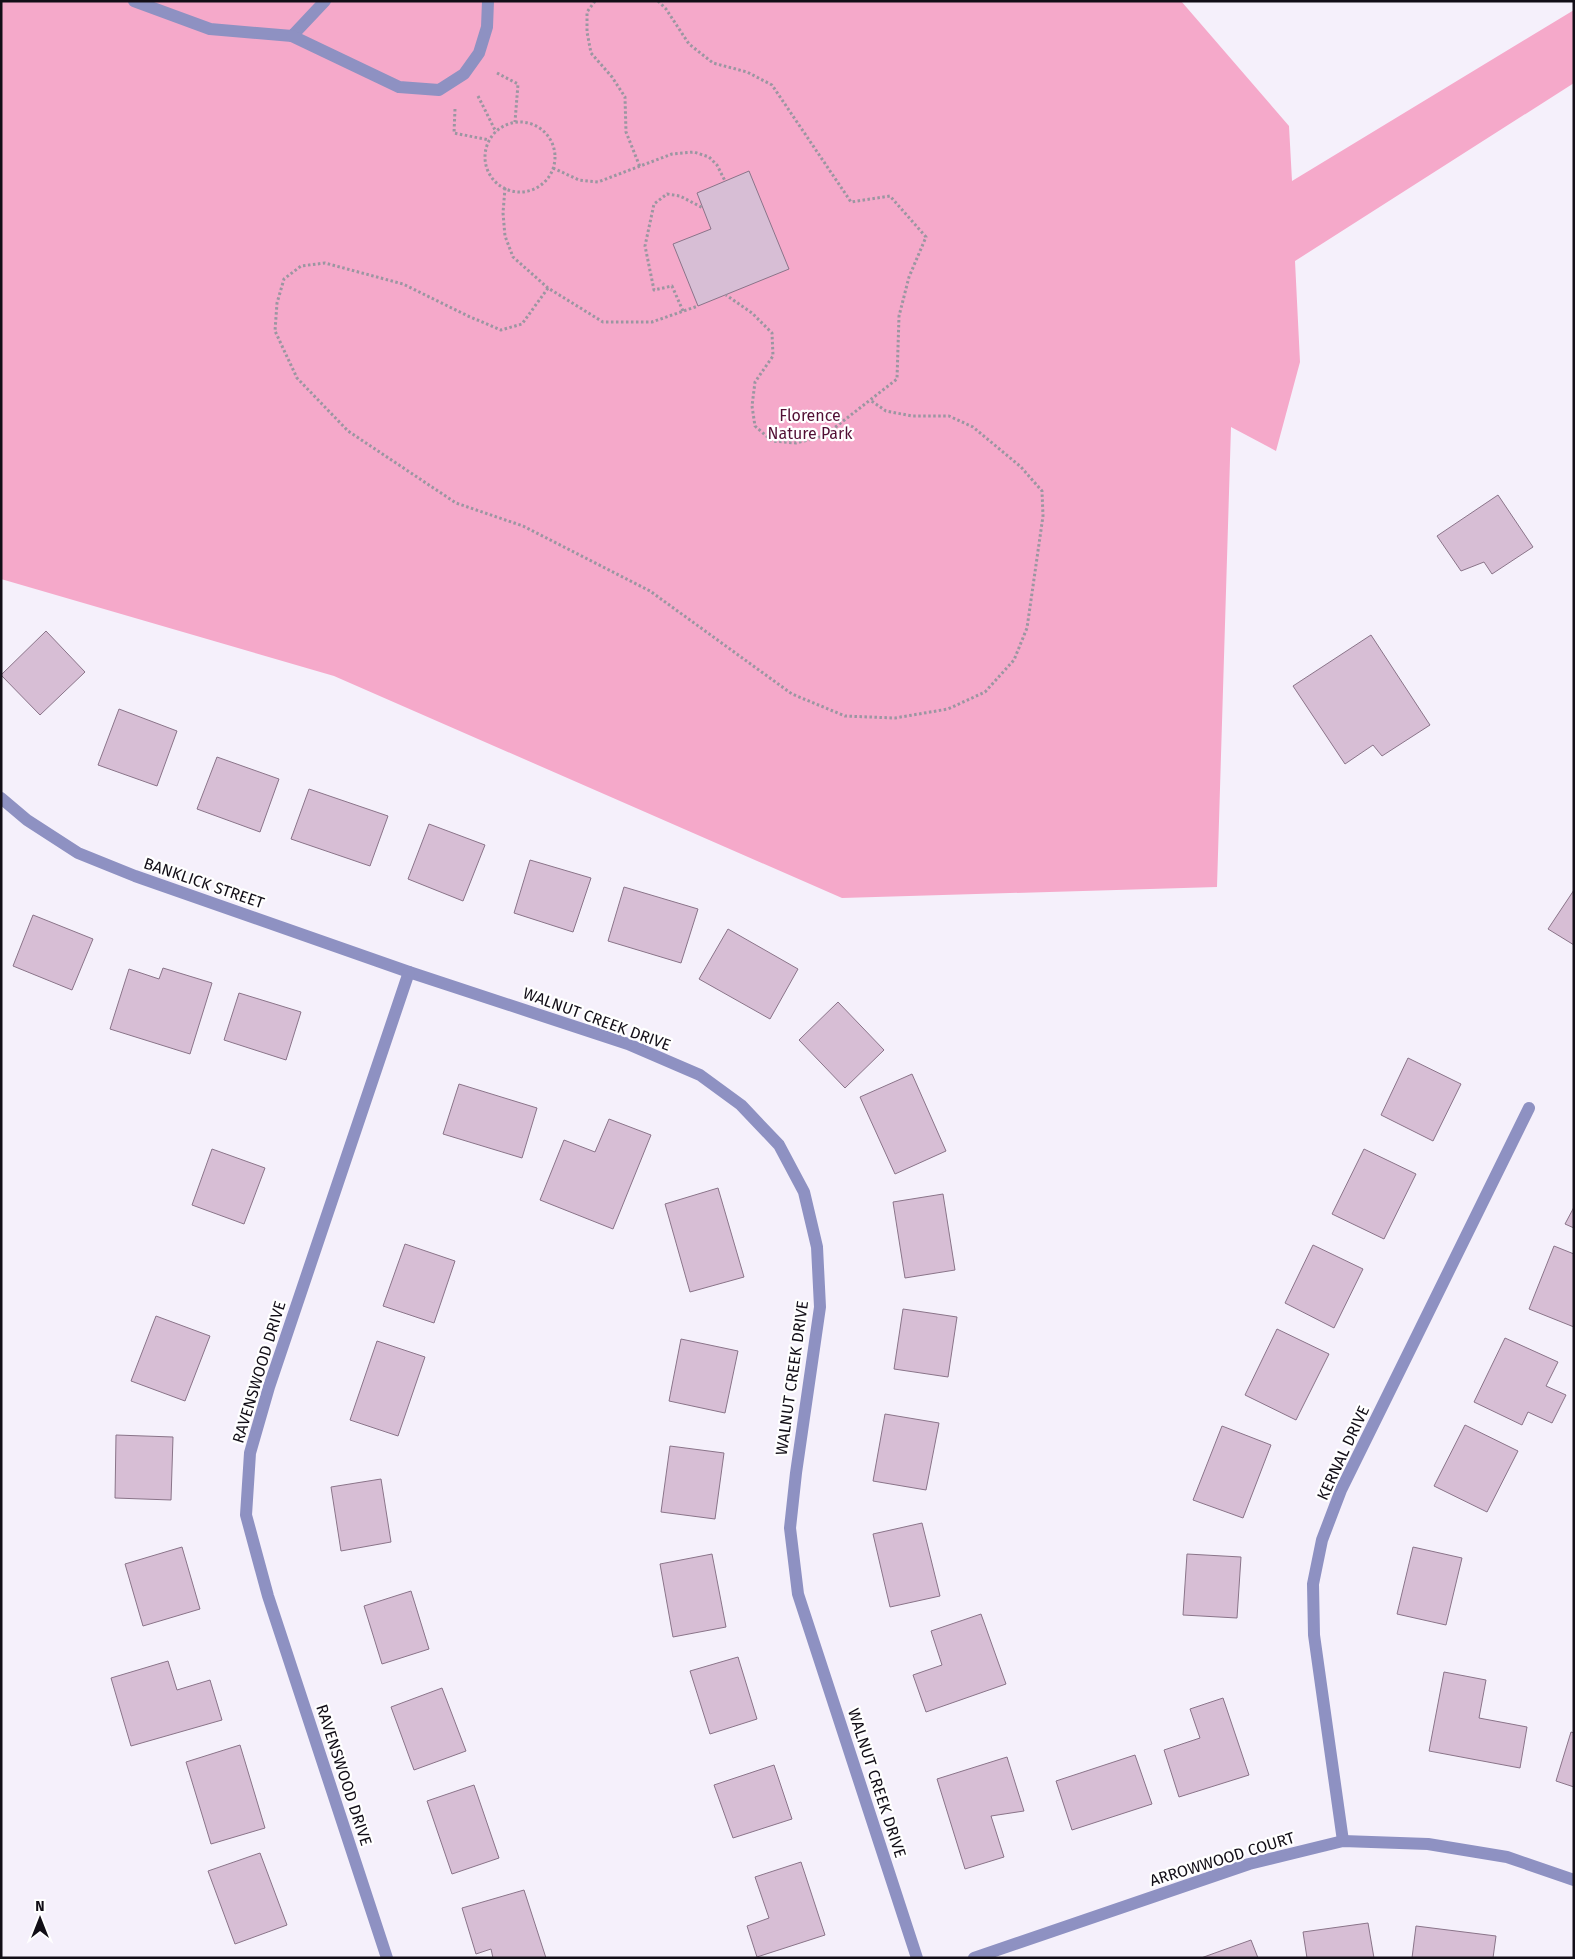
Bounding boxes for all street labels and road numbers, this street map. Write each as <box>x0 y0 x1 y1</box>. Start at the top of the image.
street label: BANKLICK STREET <box>141 853 267 913</box>
street label: WALNUT CREEK DRIVE <box>520 983 674 1055</box>
street label: RAVENSWOOD DRIVE <box>228 1299 290 1445</box>
street label: WALNUT CREEK DRIVE <box>772 1299 812 1457</box>
street label: KERNAL DRIVE <box>1313 1403 1373 1503</box>
street label: RAVENSWOOD DRIVE <box>312 1702 376 1848</box>
street label: WALNUT CREEK DRIVE <box>844 1706 910 1860</box>
street label: ARROWWOOD COURT <box>1147 1828 1297 1890</box>

